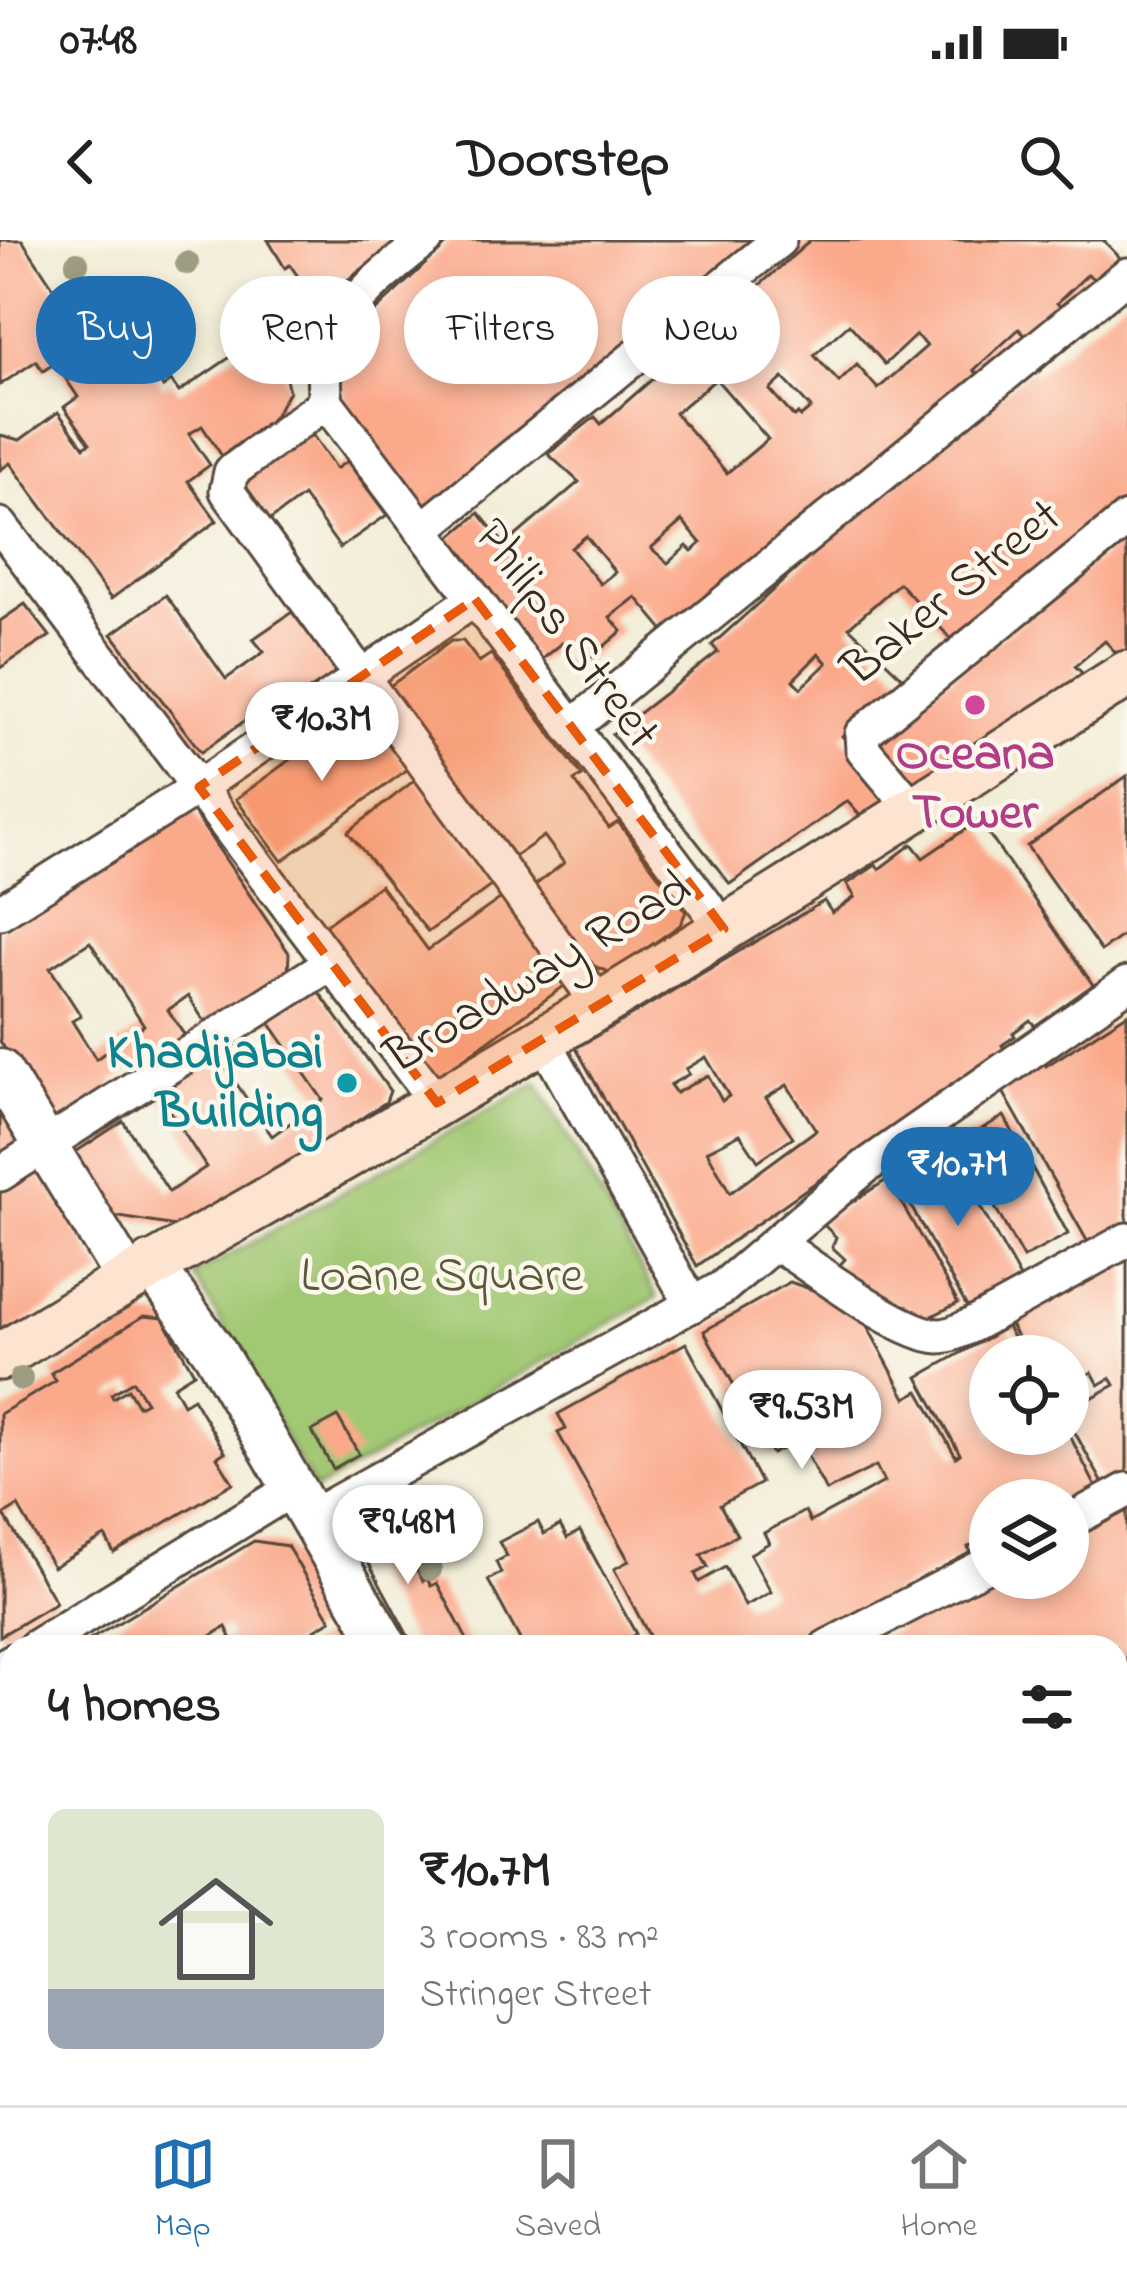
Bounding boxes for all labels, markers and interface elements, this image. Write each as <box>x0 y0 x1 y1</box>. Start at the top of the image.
text: 07:48 <box>60 9 137 75</box>
text: Doorstep <box>458 123 669 201</box>
icon: back <box>48 129 114 195</box>
icon: search <box>1013 129 1079 195</box>
chip: Buy <box>36 276 196 384</box>
chip: Rent <box>220 276 380 384</box>
chip: Filters <box>404 276 598 384</box>
chip: New <box>622 276 780 384</box>
street label: Baker Street <box>825 482 1079 708</box>
street label: Philips Street <box>453 504 677 766</box>
pin: ₹10.3M <box>224 682 420 784</box>
text: ₹10.3M <box>272 692 372 749</box>
marker: Oceana Tower <box>962 692 988 718</box>
place label: Oceana Tower <box>895 718 1055 852</box>
street label: Broadway Road <box>370 853 707 1096</box>
place label: Khadijabai Building <box>107 1017 323 1152</box>
marker: Khadijabai Building <box>334 1070 360 1096</box>
pin: ₹10.7M <box>860 1127 1056 1229</box>
text: ₹10.7M <box>908 1137 1008 1194</box>
park label: Loane Square <box>301 1240 584 1315</box>
map controls <box>969 1335 1089 1599</box>
button: locate <box>969 1335 1089 1455</box>
pin: ₹9.53M <box>704 1370 900 1472</box>
text: ₹9.53M <box>749 1380 855 1437</box>
button: layers <box>969 1479 1089 1599</box>
pin: ₹9.48M <box>310 1485 506 1587</box>
text: ₹9.48M <box>359 1495 457 1552</box>
text: 4 homes <box>48 1670 221 1745</box>
icon: filters <box>1014 1674 1080 1740</box>
text: ₹10.7M <box>420 1835 551 1910</box>
icon: home <box>144 1857 288 2001</box>
text: 3 rooms · 83 m² <box>420 1910 659 1967</box>
text: Stringer Street <box>420 1967 652 2024</box>
tab: Map <box>150 2131 216 2251</box>
tab: Saved <box>515 2131 601 2251</box>
tab: Home <box>901 2131 977 2251</box>

